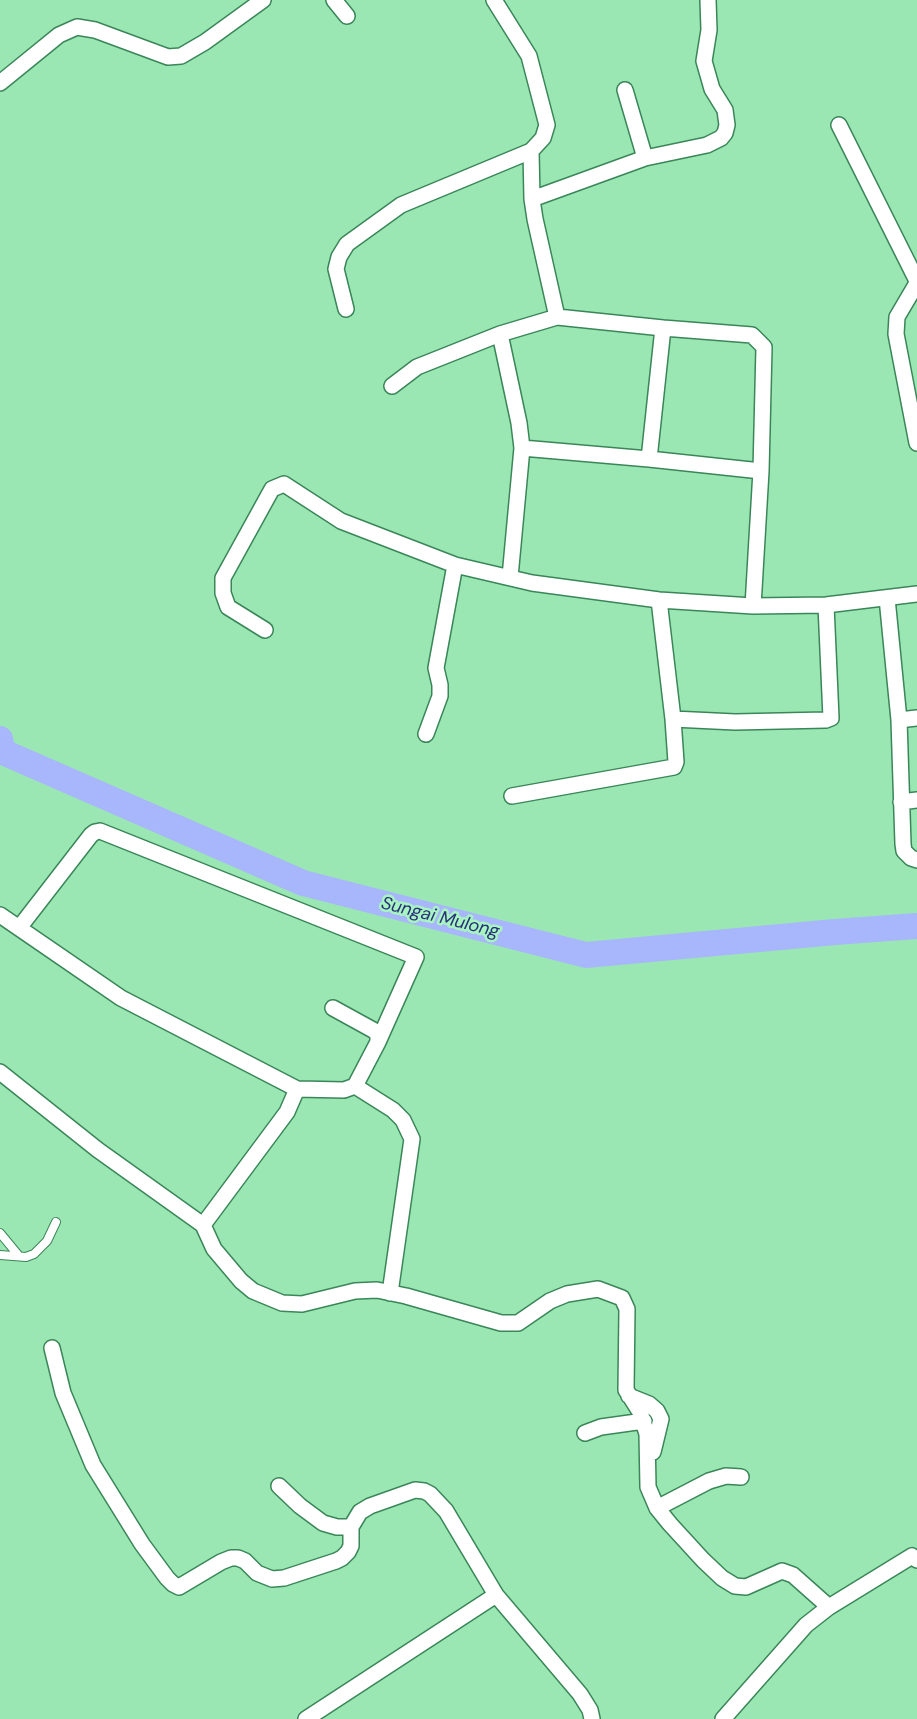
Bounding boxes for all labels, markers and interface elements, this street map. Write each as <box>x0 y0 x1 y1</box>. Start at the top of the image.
water label: Sungai Mulong <box>379 893 501 943</box>

